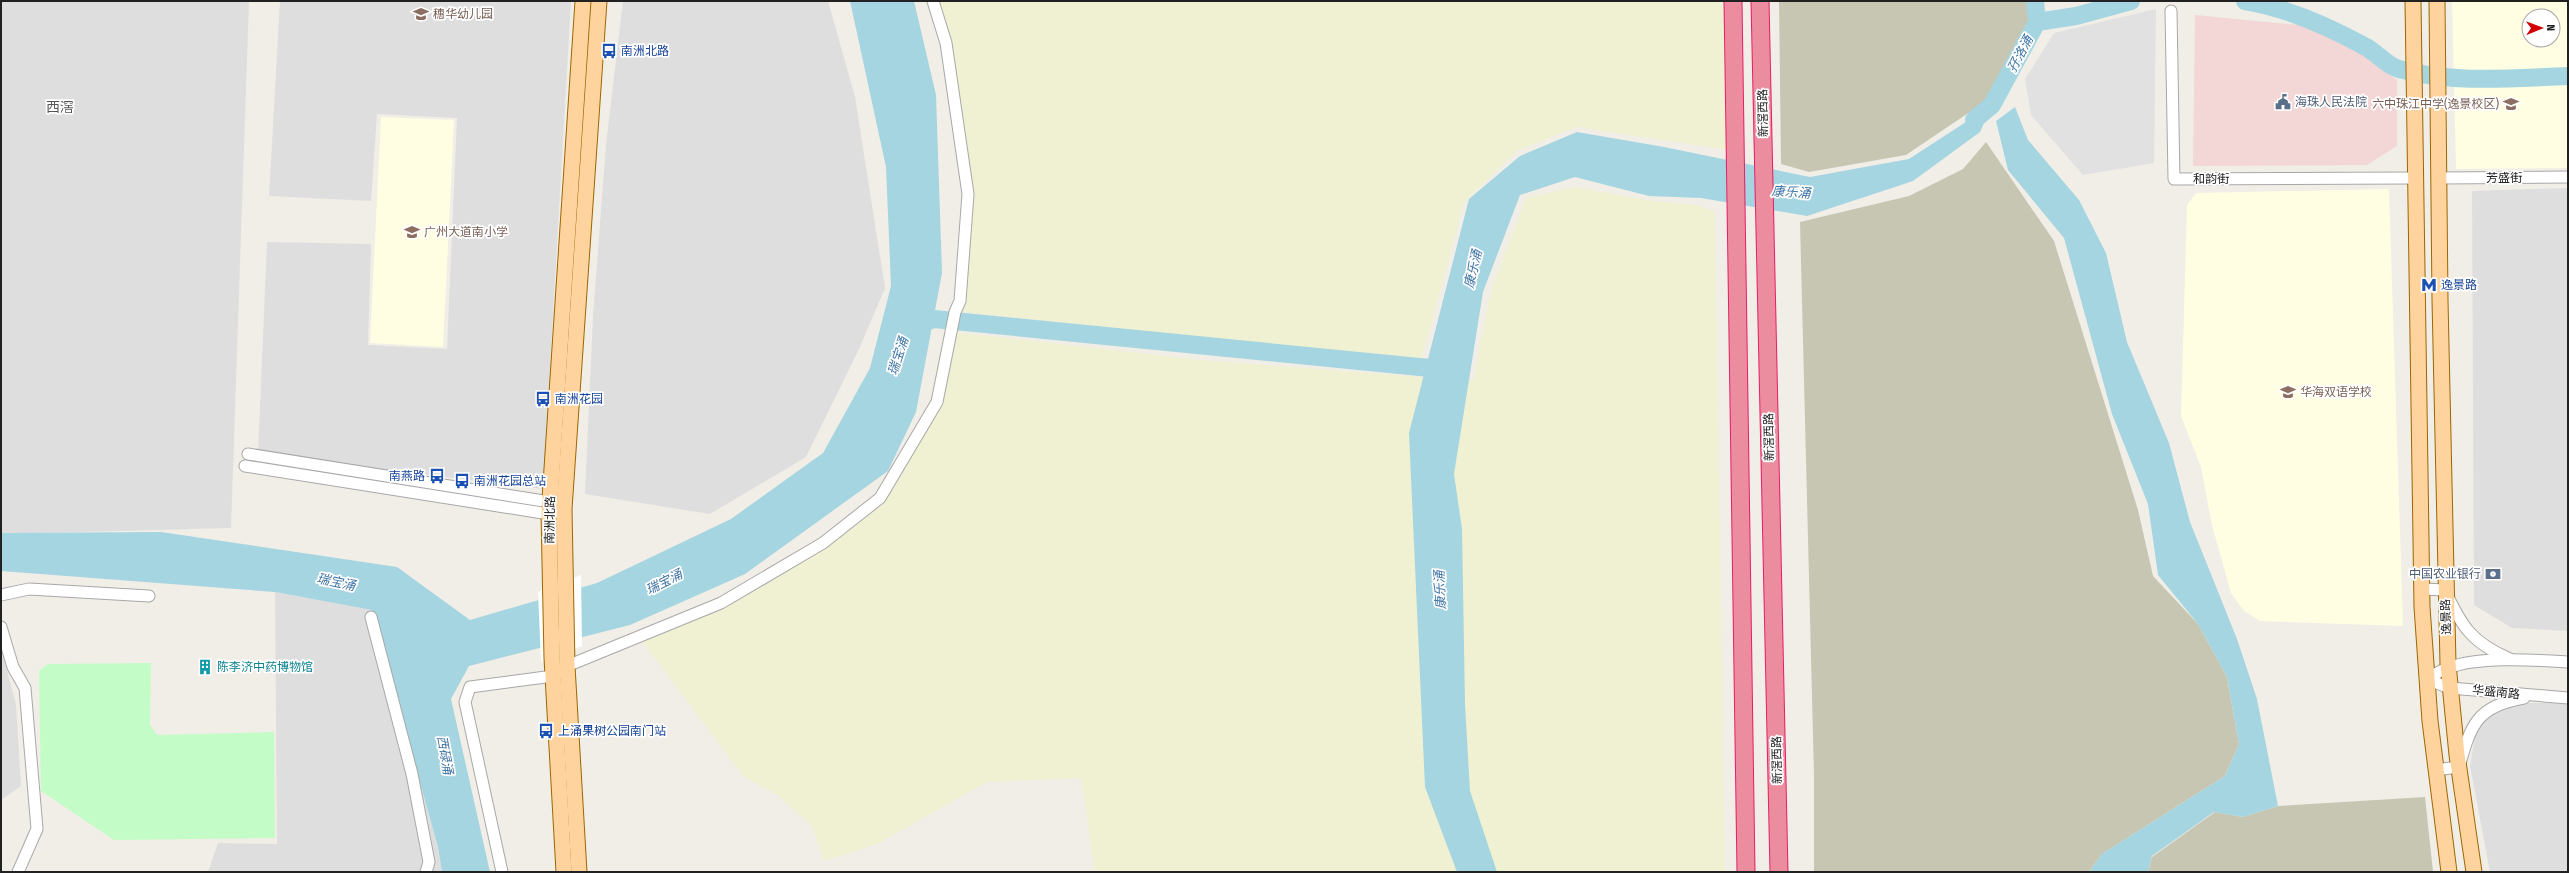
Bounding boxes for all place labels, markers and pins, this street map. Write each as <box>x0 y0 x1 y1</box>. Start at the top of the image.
school or university icon: 穗华幼儿园 <box>412 5 430 23</box>
place label: 穗华幼儿园 <box>433 7 493 21</box>
bus stop icon: 南洲北路 <box>600 42 618 60</box>
place label: 南洲北路 <box>621 44 669 58</box>
public building icon: 海珠人民法院 <box>2274 93 2292 111</box>
place label: 海珠人民法院 <box>2295 95 2367 109</box>
school or university icon: 六中珠江中学(逸景校区) <box>2502 95 2520 113</box>
place label: 六中珠江中学(逸景校区) <box>2372 97 2499 111</box>
school or university icon: 广州大道南小学 <box>403 223 421 241</box>
place label: 广州大道南小学 <box>424 225 508 239</box>
metro station icon: 逸景路 <box>2420 276 2438 294</box>
place label: 逸景路 <box>2441 278 2477 292</box>
school or university icon: 华海双语学校 <box>2279 383 2297 401</box>
place label: 华海双语学校 <box>2300 385 2372 399</box>
bus stop icon: 南洲花园 <box>534 390 552 408</box>
place label: 南洲花园 <box>555 392 603 406</box>
bus stop icon: 南燕路 <box>428 467 446 485</box>
place label: 南燕路 <box>389 469 425 483</box>
bus stop icon: 南洲花园总站 <box>453 472 471 490</box>
place label: 南洲花园总站 <box>474 474 546 488</box>
bank icon: 中国农业银行 <box>2484 565 2502 583</box>
place label: 中国农业银行 <box>2409 567 2481 581</box>
building icon: 陈李济中药博物馆 <box>196 658 214 676</box>
place label: 陈李济中药博物馆 <box>217 660 313 674</box>
bus stop icon: 上涌果树公园南门站 <box>537 722 555 740</box>
place label: 上涌果树公园南门站 <box>558 724 666 738</box>

